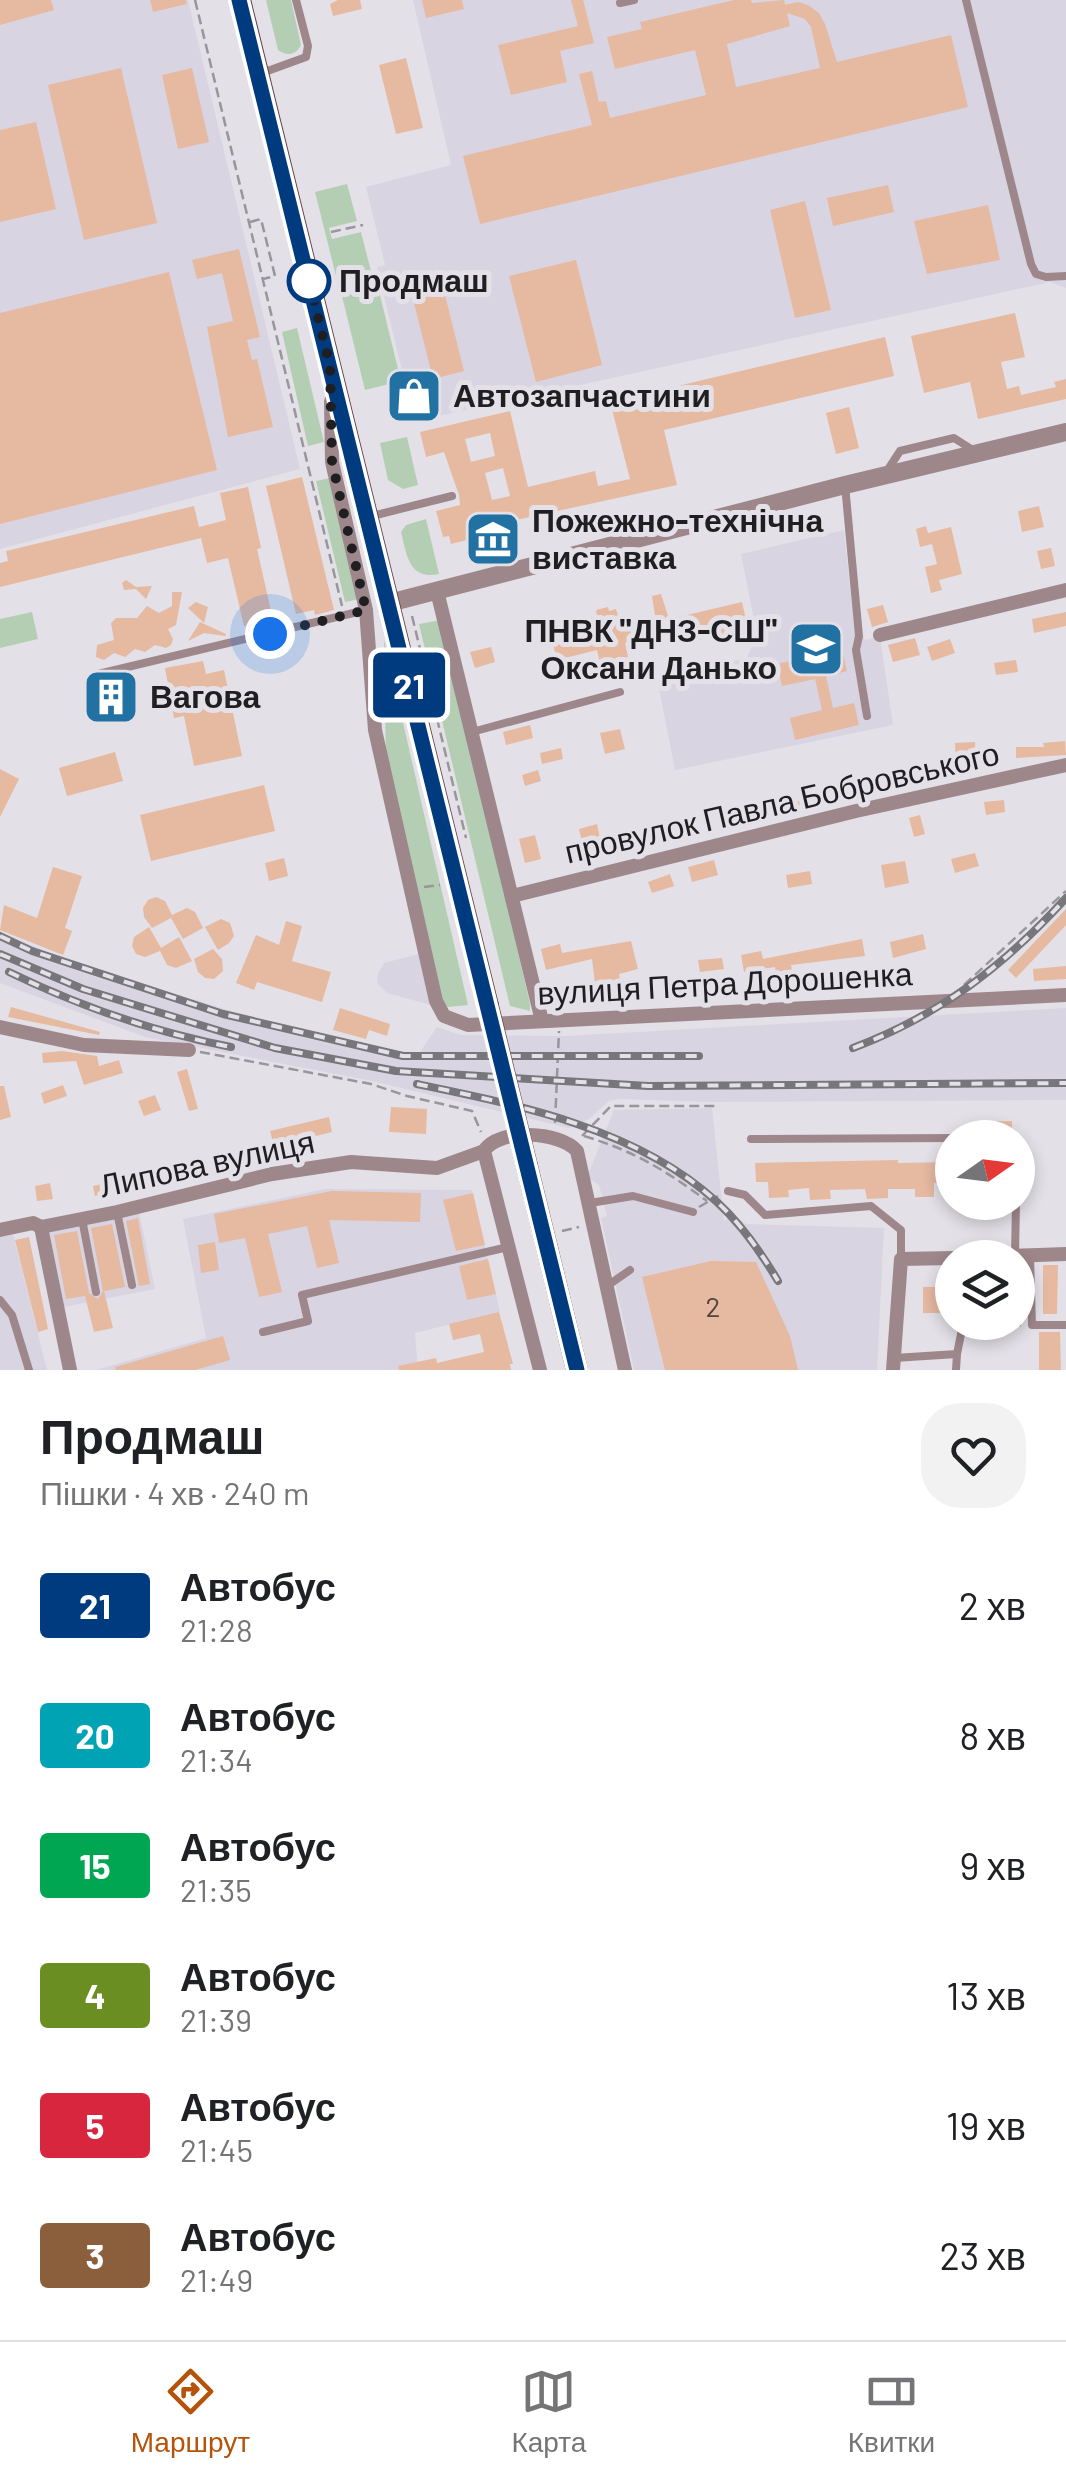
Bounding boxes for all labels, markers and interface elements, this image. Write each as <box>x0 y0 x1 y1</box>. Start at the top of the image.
marker: Продмаш <box>288 260 330 302</box>
place label: Продмаш <box>339 260 489 299</box>
shop icon: Автозапчастини <box>384 366 444 426</box>
place label: Автозапчастини <box>453 375 711 413</box>
place label: Пожежно-технічна виставка <box>532 500 823 575</box>
museum icon: Пожежно-технічна виставка <box>463 509 523 569</box>
your location <box>245 609 295 659</box>
place label: ПНВК "ДНЗ-СШ" Оксани Данько <box>525 610 778 686</box>
school or university icon: ПНВК "ДНЗ-СШ" Оксани Данько <box>786 619 846 679</box>
line badge: 21 <box>364 652 454 718</box>
text: 21 <box>393 664 425 706</box>
building icon: Вагова <box>81 667 141 727</box>
place label: Вагова <box>150 676 261 714</box>
street label: провулок Павла Бобровського <box>561 733 1003 871</box>
street label: вулиця Петра Дорошенка <box>536 953 914 1012</box>
north arrow <box>935 1120 1035 1220</box>
map controls <box>935 1120 1035 1340</box>
street label: Липова вулиця <box>96 1121 318 1204</box>
button: layers <box>935 1240 1035 1340</box>
house number: 2 <box>705 1289 721 1323</box>
button: heart <box>921 1403 1026 1508</box>
text: Продмаш <box>40 1406 265 1464</box>
text: Пішки · 4 хв · 240 m <box>40 1473 309 1511</box>
text: Автобус <box>180 1563 336 1609</box>
text: 2 хв <box>959 1582 1026 1628</box>
text: 21 <box>79 1584 111 1626</box>
text: 21:28 <box>180 1610 253 1648</box>
text: Автобус <box>180 1693 336 1739</box>
text: 8 хв <box>959 1712 1026 1758</box>
text: 20 <box>75 1714 115 1756</box>
text: 21:34 <box>180 1740 253 1778</box>
text: Автобус <box>180 1823 336 1869</box>
text: 9 хв <box>959 1842 1026 1888</box>
text: 15 <box>79 1844 111 1886</box>
text: 21:35 <box>180 1870 252 1908</box>
text: Автобус <box>180 1953 336 1999</box>
text: 13 хв <box>946 1972 1026 2018</box>
text: 4 <box>84 1974 106 2016</box>
text: 21:39 <box>180 2000 252 2038</box>
text: Автобус <box>180 2083 336 2129</box>
text: 19 хв <box>946 2102 1026 2148</box>
text: 5 <box>86 2104 104 2146</box>
text: 21:45 <box>180 2130 253 2168</box>
text: Автобус <box>180 2213 336 2259</box>
text: 23 хв <box>940 2232 1026 2278</box>
text: 3 <box>86 2234 104 2276</box>
text: 21:49 <box>180 2260 253 2298</box>
tab: Маршрут <box>131 2364 250 2459</box>
tab: Карта <box>511 2364 586 2459</box>
tab: Квитки <box>848 2364 935 2459</box>

